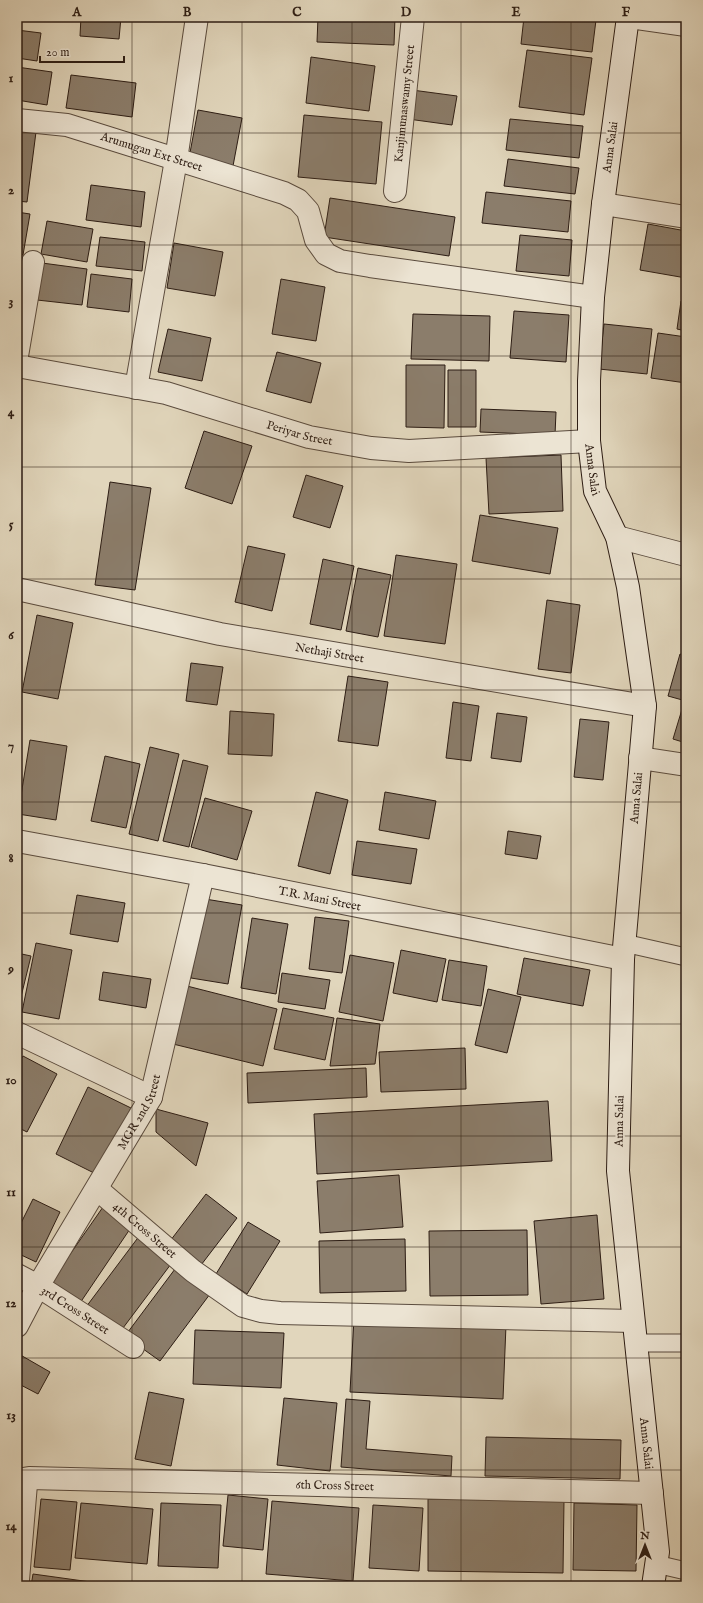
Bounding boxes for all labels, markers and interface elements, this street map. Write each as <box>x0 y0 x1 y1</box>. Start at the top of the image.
text: A <box>72 4 83 21</box>
text: B <box>183 4 192 21</box>
text: C <box>292 4 302 21</box>
text: D <box>401 4 412 21</box>
text: E <box>511 4 521 21</box>
text: F <box>622 4 631 21</box>
scale bar <box>40 38 124 64</box>
street label: Kanjimunaswamy Street <box>391 44 418 163</box>
text: 20 m <box>46 45 69 60</box>
text: 1 <box>9 70 14 87</box>
street label: Anna Salai <box>599 120 622 175</box>
street label: Arumugan Ext Street <box>98 129 204 175</box>
text: 2 <box>8 182 14 199</box>
text: 3 <box>9 293 14 310</box>
text: 4 <box>8 404 15 421</box>
street label: Periyar Street <box>265 417 334 449</box>
street label: Anna Salai <box>581 442 603 498</box>
text: 5 <box>9 516 14 533</box>
text: 6 <box>8 627 14 644</box>
street label: Nethaji Street <box>294 640 365 666</box>
text: 7 <box>8 738 14 755</box>
street label: Anna Salai <box>627 772 646 825</box>
text: 8 <box>8 850 14 867</box>
street label: T.R. Mani Street <box>277 883 362 914</box>
text: 9 <box>7 961 14 978</box>
text: 10 <box>5 1072 17 1089</box>
street label: MGR 2nd Street <box>114 1073 164 1153</box>
street label: Anna Salai <box>612 1095 627 1148</box>
text: 11 <box>6 1184 16 1201</box>
street label: 4th Cross Street <box>110 1199 180 1262</box>
street label: 3rd Cross Street <box>38 1283 112 1338</box>
text: 12 <box>6 1295 16 1312</box>
text: 13 <box>6 1407 16 1424</box>
street label: Anna Salai <box>636 1416 656 1470</box>
street label: 6th Cross Street <box>295 1477 374 1494</box>
text: 14 <box>5 1518 17 1535</box>
north arrow <box>625 1525 665 1565</box>
text: N <box>639 1529 650 1543</box>

